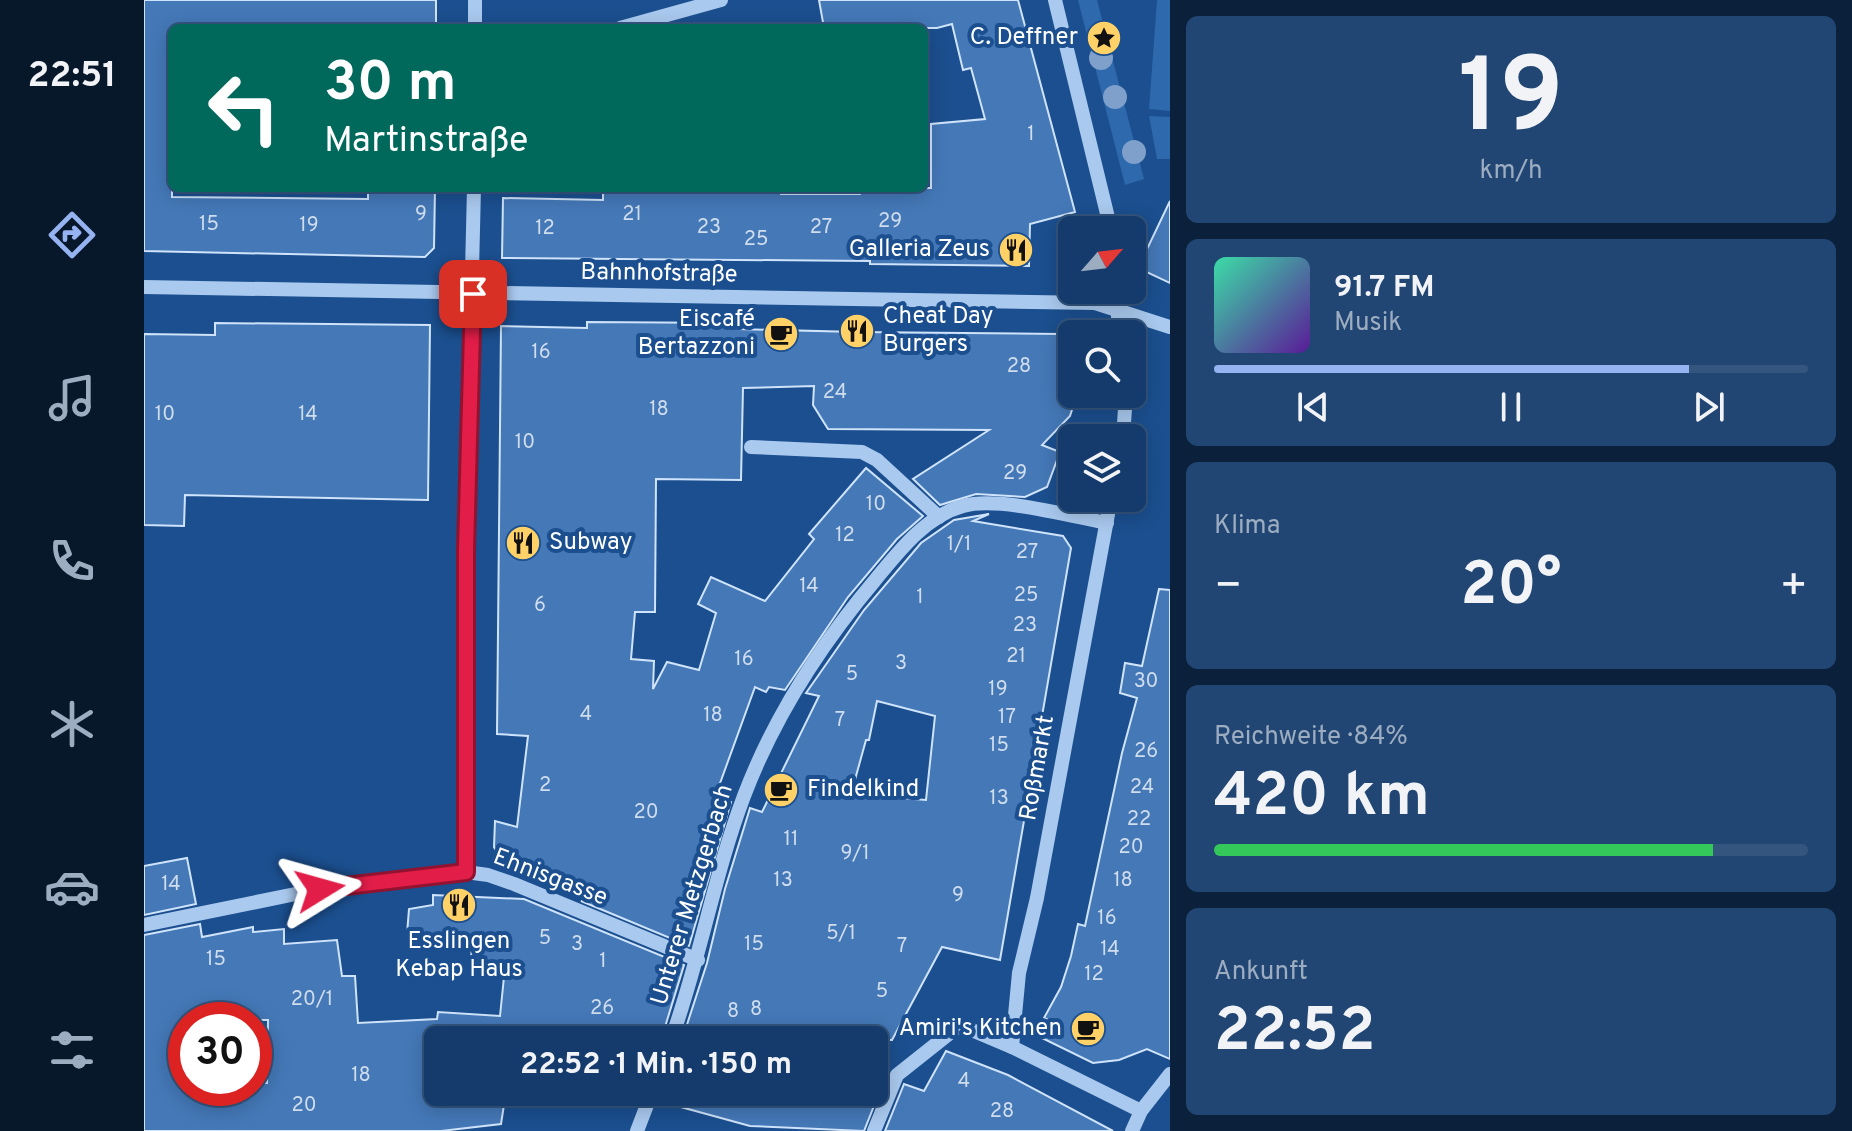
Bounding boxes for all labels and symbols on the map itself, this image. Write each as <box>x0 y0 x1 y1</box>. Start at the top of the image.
place icon: C. Deffner <box>1085 19 1123 57</box>
place label: C. Deffner <box>970 23 1078 53</box>
house number: 1 <box>1027 122 1035 148</box>
house number: 9 <box>415 202 427 228</box>
house number: 21 <box>622 202 642 228</box>
house number: 29 <box>878 209 902 235</box>
house number: 15 <box>199 212 219 238</box>
house number: 19 <box>299 213 319 239</box>
house number: 23 <box>697 215 721 241</box>
house number: 27 <box>810 215 832 241</box>
house number: 12 <box>535 216 555 242</box>
north arrow <box>1058 216 1146 304</box>
house number: 25 <box>744 227 768 253</box>
restaurant icon: Galleria Zeus <box>997 231 1035 269</box>
place label: Galleria Zeus <box>849 235 990 265</box>
street label: Bahnhofstraße <box>580 258 738 290</box>
pin <box>439 260 507 328</box>
place label: Cheat Day Burgers <box>883 302 993 360</box>
place label: Eiscafé Bertazzoni <box>638 305 755 363</box>
restaurant icon: Cheat Day Burgers <box>838 312 876 350</box>
cafe icon: Eiscafé Bertazzoni <box>762 315 800 353</box>
house number: 16 <box>531 340 551 366</box>
house number: 28 <box>1007 354 1031 380</box>
house number: 24 <box>823 380 847 406</box>
house number: 18 <box>649 397 669 423</box>
house number: 10 <box>155 402 175 428</box>
house number: 14 <box>298 402 318 428</box>
house number: 10 <box>515 430 535 456</box>
house number: 29 <box>1003 461 1027 487</box>
house number: 10 <box>866 492 886 518</box>
house number: 12 <box>835 523 855 549</box>
restaurant icon: Subway <box>504 524 542 562</box>
place label: Subway <box>549 528 632 558</box>
house number: 1/1 <box>947 532 971 558</box>
house number: 27 <box>1016 540 1038 566</box>
house number: 14 <box>799 574 819 600</box>
house number: 25 <box>1014 583 1038 609</box>
house number: 1 <box>916 585 924 611</box>
house number: 6 <box>534 593 546 619</box>
house number: 23 <box>1013 613 1037 639</box>
house number: 21 <box>1006 644 1026 670</box>
house number: 16 <box>734 647 754 673</box>
house number: 3 <box>895 651 907 677</box>
house number: 5 <box>846 662 858 688</box>
house number: 30 <box>1134 669 1158 695</box>
house number: 19 <box>988 677 1008 703</box>
house number: 4 <box>580 702 592 728</box>
house number: 18 <box>703 703 723 729</box>
house number: 17 <box>998 705 1016 731</box>
house number: 7 <box>835 708 845 734</box>
street label: Roßmarkt <box>1014 713 1062 823</box>
house number: 15 <box>989 733 1009 759</box>
house number: 26 <box>1134 739 1158 765</box>
cafe icon: Findelkind <box>762 771 800 809</box>
house number: 2 <box>539 773 551 799</box>
place label: Findelkind <box>807 775 919 805</box>
house number: 24 <box>1130 775 1154 801</box>
street label: Unterer Metzgerbach <box>645 781 741 1009</box>
house number: 13 <box>989 786 1009 812</box>
house number: 20 <box>633 800 659 826</box>
house number: 22 <box>1127 807 1151 833</box>
house number: 11 <box>784 827 798 853</box>
house number: 20 <box>1118 835 1144 861</box>
house number: 9/1 <box>840 841 870 867</box>
street label: Ehnisgasse <box>488 842 612 914</box>
position arrow <box>278 847 362 931</box>
house number: 13 <box>773 868 793 894</box>
house number: 18 <box>1113 868 1133 894</box>
house number: 14 <box>161 872 181 898</box>
house number: 9 <box>952 883 964 909</box>
restaurant icon: Esslingen Kebap Haus <box>440 886 478 924</box>
house number: 16 <box>1097 906 1117 932</box>
house number: 5/1 <box>826 921 856 947</box>
house number: 5 <box>539 926 551 952</box>
place label: Esslingen Kebap Haus <box>395 927 523 985</box>
house number: 3 <box>571 932 583 958</box>
house number: 15 <box>744 932 764 958</box>
house number: 7 <box>897 934 907 960</box>
house number: 14 <box>1100 937 1120 963</box>
house number: 15 <box>206 947 226 973</box>
house number: 1 <box>599 949 607 975</box>
house number: 12 <box>1084 962 1104 988</box>
house number: 5 <box>876 979 888 1005</box>
house number: 20/1 <box>291 987 333 1013</box>
house number: 26 <box>590 996 614 1022</box>
house number: 8 <box>750 997 762 1023</box>
house number: 8 <box>727 999 739 1025</box>
speed limit sign: 30 <box>168 1002 272 1106</box>
cafe icon: Amiri's Kitchen <box>1069 1010 1107 1048</box>
place label: Amiri's Kitchen <box>899 1014 1062 1044</box>
house number: 18 <box>351 1063 371 1089</box>
house number: 4 <box>958 1069 970 1095</box>
house number: 20 <box>291 1093 317 1119</box>
house number: 28 <box>990 1099 1014 1125</box>

